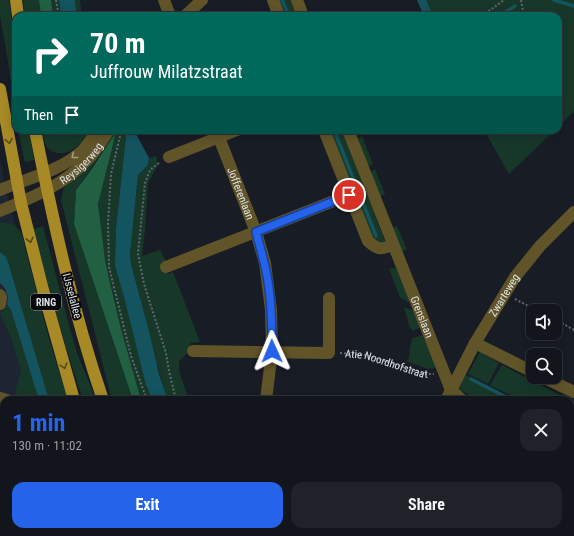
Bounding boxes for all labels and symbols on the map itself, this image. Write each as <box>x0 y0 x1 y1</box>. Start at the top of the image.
one-way arrow <box>4 138 12 144</box>
street label: Reysigerweg <box>57 140 105 187</box>
one-way arrow <box>72 151 79 158</box>
street label: Jofferenlaan <box>225 165 257 221</box>
pin <box>332 178 366 212</box>
one-way arrow <box>25 237 34 244</box>
street label: Zwarteweg <box>486 271 522 319</box>
street label: IJsselallee <box>60 272 84 320</box>
road number: RING <box>31 294 61 310</box>
street label: Grenslaan <box>408 294 436 340</box>
position arrow <box>251 330 293 372</box>
street label: Atie Noordhofstraat <box>345 347 428 381</box>
one-way arrow <box>59 362 68 369</box>

